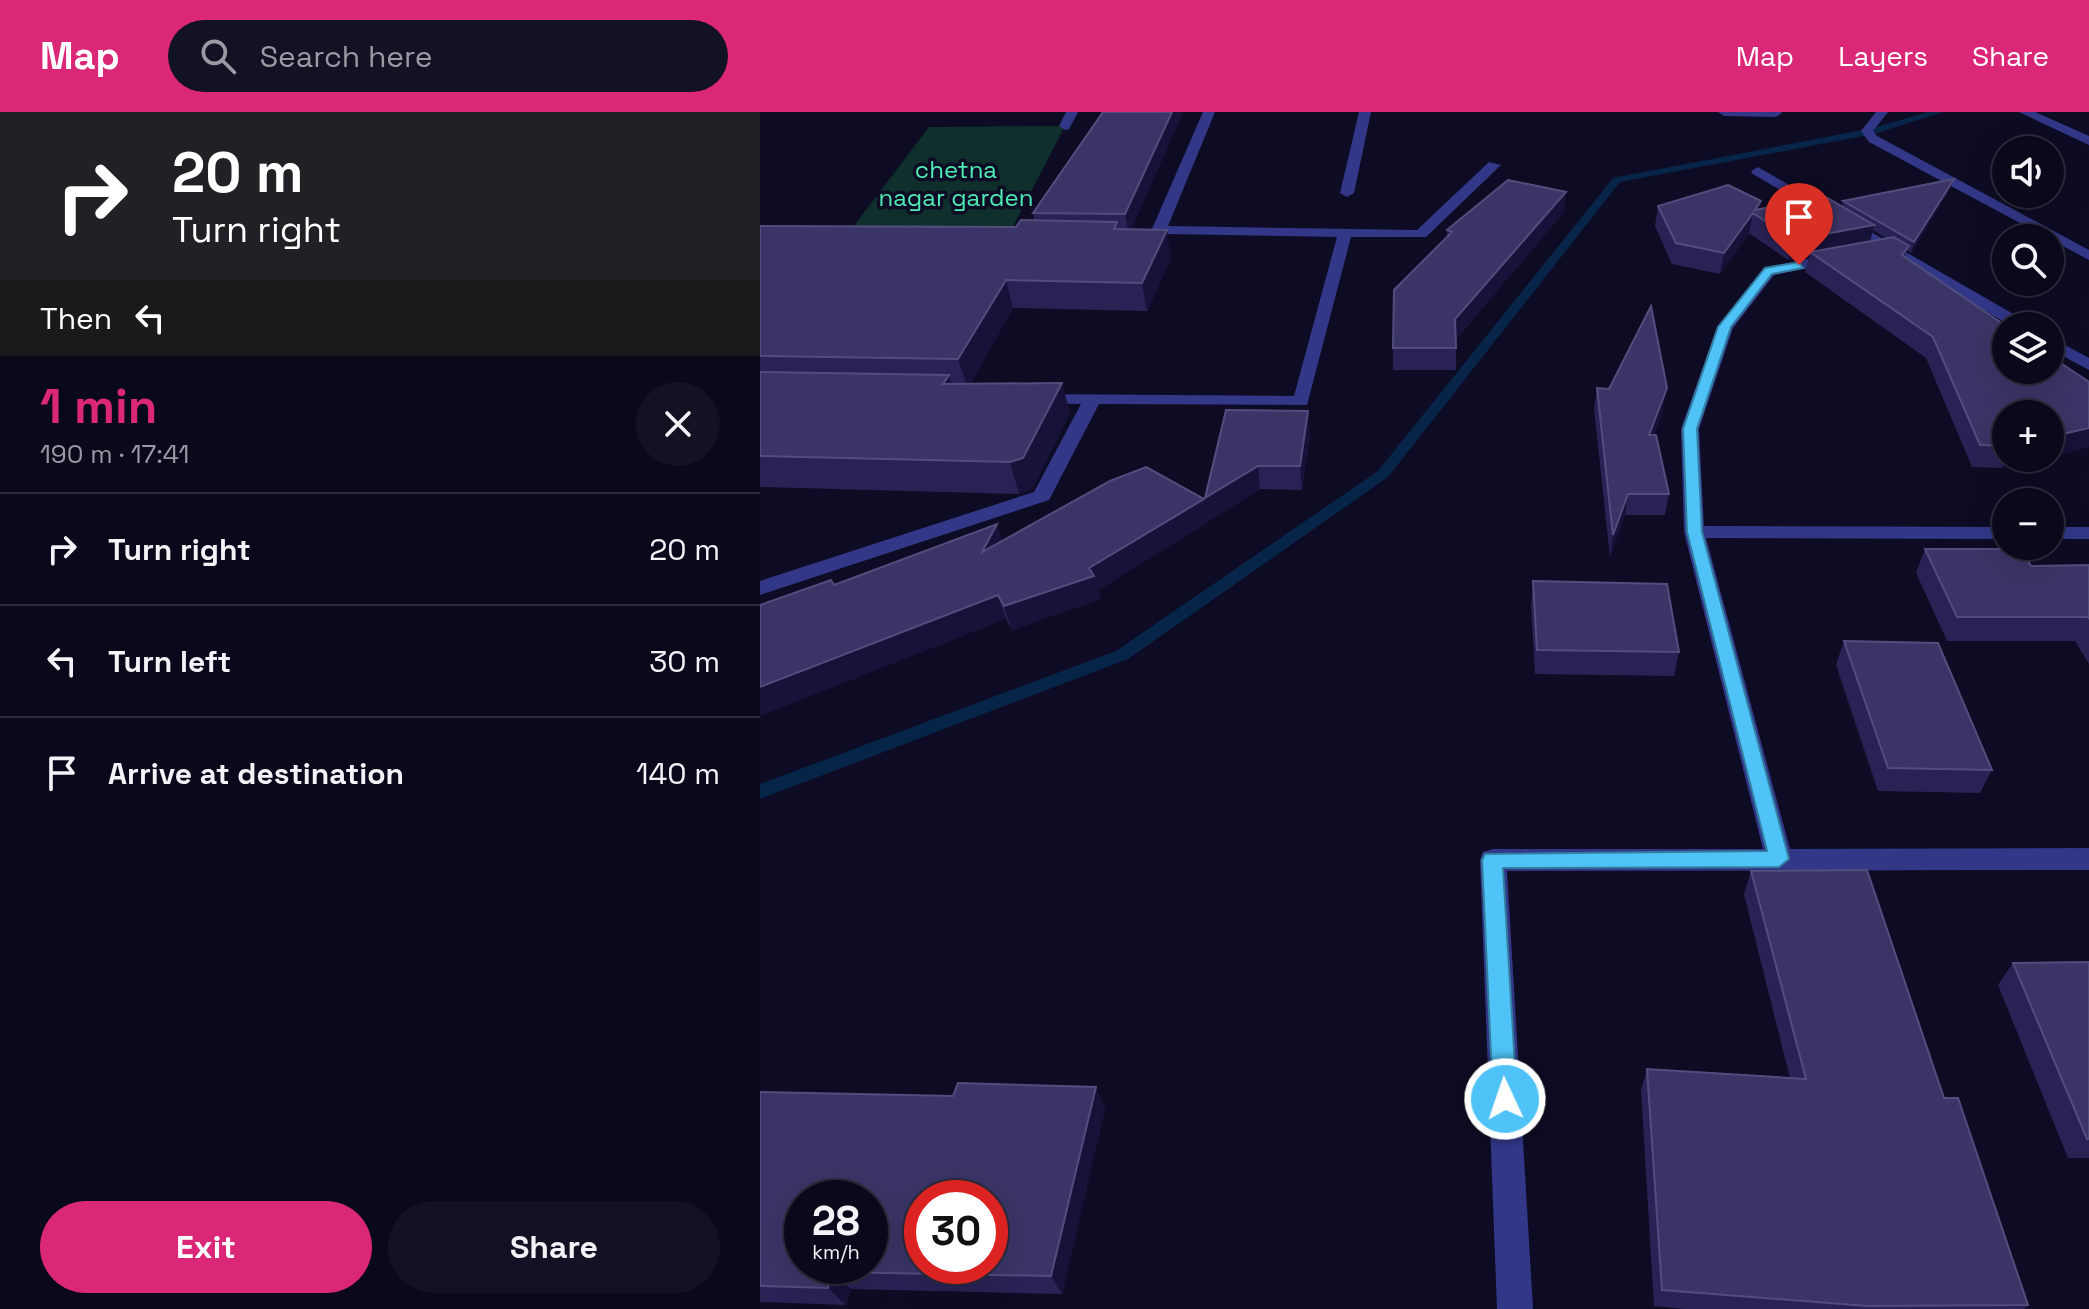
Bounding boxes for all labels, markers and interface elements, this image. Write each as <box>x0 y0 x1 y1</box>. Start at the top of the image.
search box <box>168 20 728 92</box>
text: Map <box>40 32 120 80</box>
icon: search <box>196 34 240 78</box>
text: Search here <box>260 37 433 76</box>
text: Map <box>1736 38 1794 74</box>
text: Layers <box>1838 38 1928 74</box>
text: Share <box>1972 38 2049 74</box>
map controls <box>1992 136 2064 560</box>
button: sound <box>1992 136 2064 208</box>
text: 20 m <box>172 137 304 208</box>
icon: right <box>40 144 144 248</box>
park label: chetna nagar garden <box>879 154 1033 213</box>
pin <box>1765 183 1833 265</box>
icon: arrive <box>1777 195 1821 239</box>
text: Turn right <box>172 207 341 253</box>
button: search <box>1992 224 2064 296</box>
icon: left <box>128 296 172 340</box>
text: Then <box>40 299 112 338</box>
button: layers <box>1992 312 2064 384</box>
text: 1 min <box>40 376 157 437</box>
button: close <box>636 382 720 466</box>
button: + <box>1992 400 2064 472</box>
text: 190 m · 17:41 <box>40 437 189 471</box>
button: − <box>1992 488 2064 560</box>
icon: right <box>40 527 84 571</box>
text: Turn right <box>108 530 251 569</box>
text: 20 m <box>649 530 720 569</box>
icon: left <box>40 639 84 683</box>
text: Turn left <box>108 642 231 681</box>
text: 30 m <box>649 642 720 681</box>
icon: arrive <box>40 751 84 795</box>
text: Arrive at destination <box>108 754 404 793</box>
text: 140 m <box>636 754 720 793</box>
position arrow <box>1463 1057 1547 1141</box>
speed limit sign: 30 <box>904 1180 1008 1284</box>
text: 28 <box>812 1196 860 1247</box>
button: Exit <box>40 1201 372 1293</box>
button: Share <box>388 1201 720 1293</box>
text: km/h <box>812 1239 860 1265</box>

